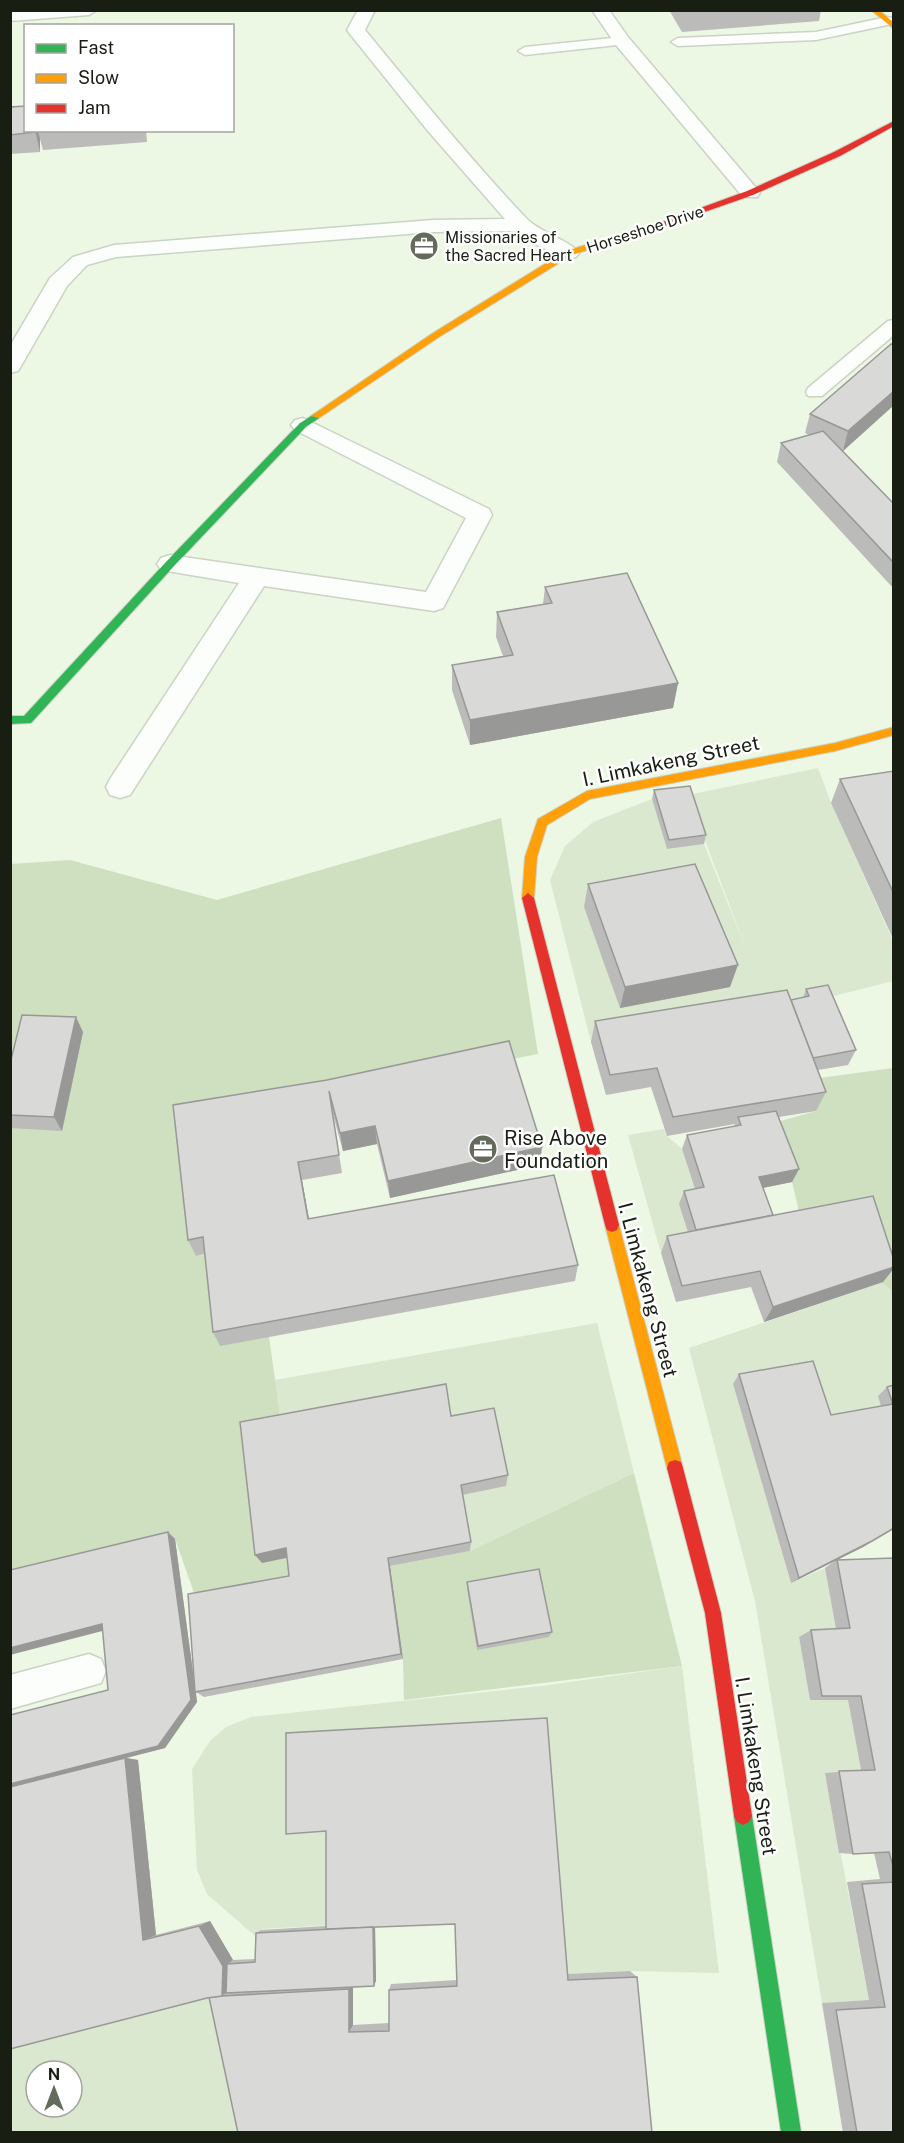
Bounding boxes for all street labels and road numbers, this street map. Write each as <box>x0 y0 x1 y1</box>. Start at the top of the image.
street label: Horseshoe Drive <box>584 202 706 257</box>
street label: I. Limkakeng Street <box>580 731 762 791</box>
street label: I. Limkakeng Street <box>613 1200 683 1380</box>
street label: I. Limkakeng Street <box>730 1675 782 1857</box>

